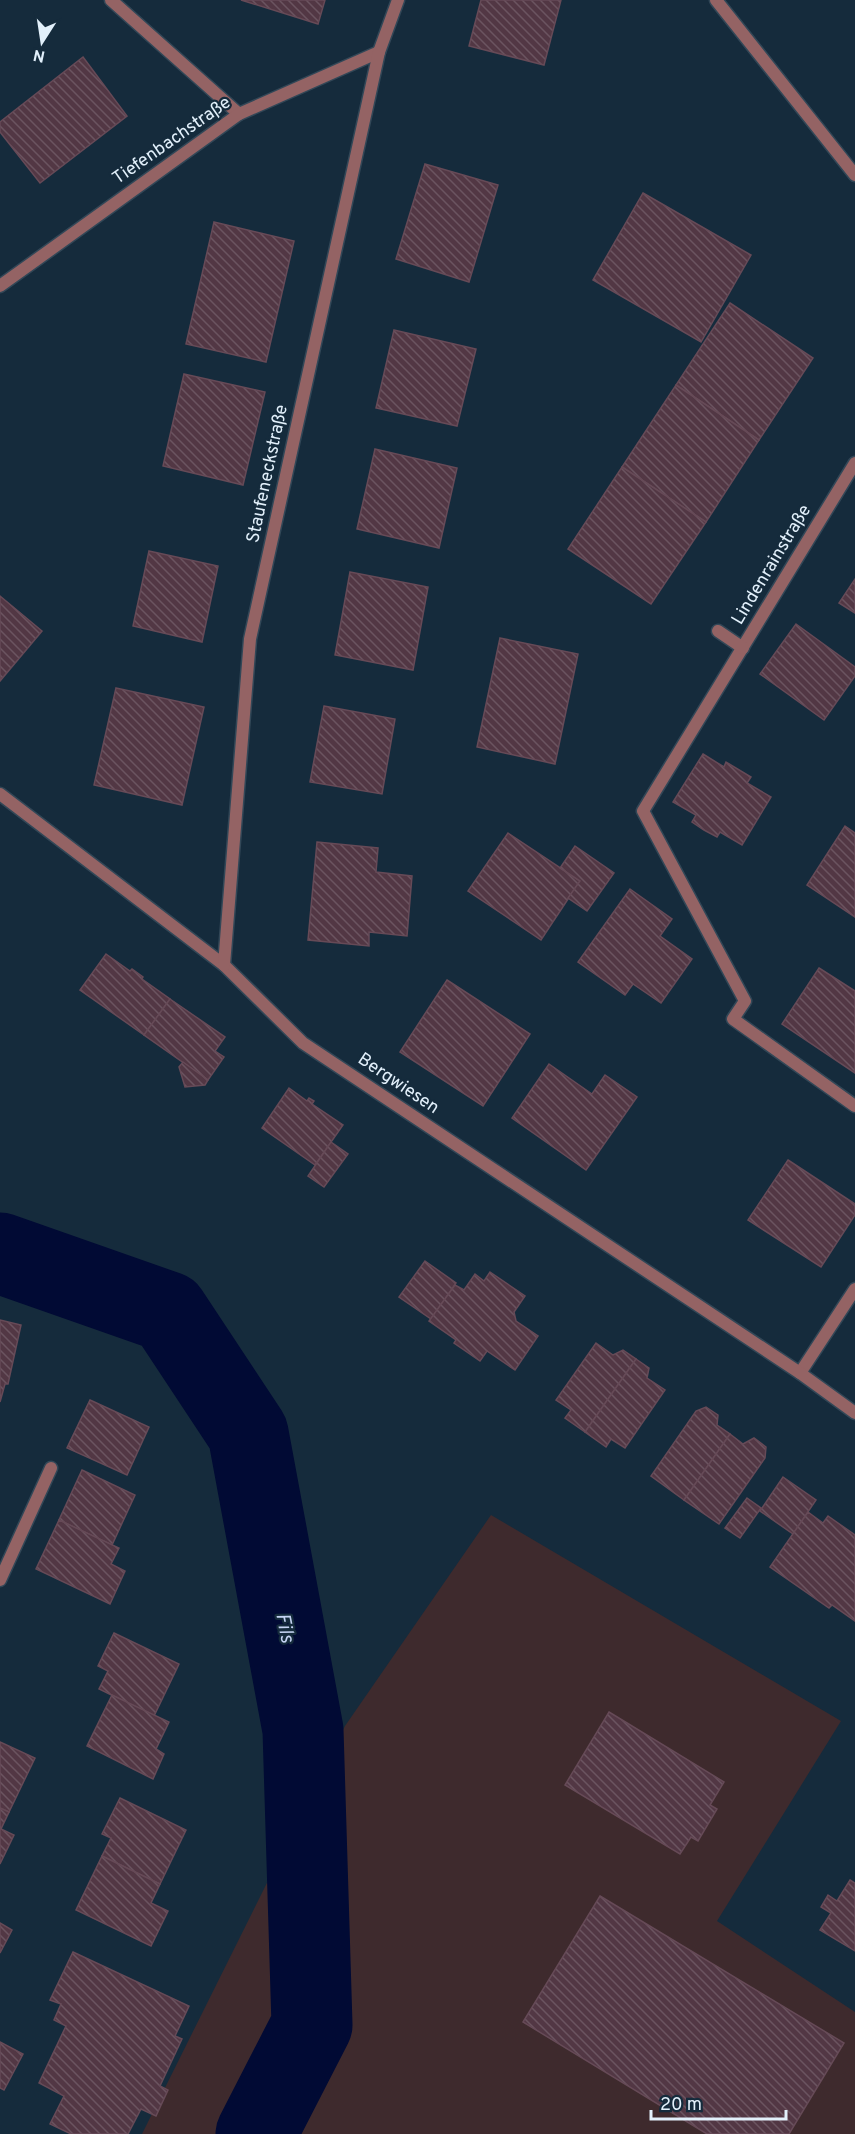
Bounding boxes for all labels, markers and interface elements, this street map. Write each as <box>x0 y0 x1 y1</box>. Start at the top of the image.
north arrow <box>12 12 72 72</box>
text: N <box>32 44 47 66</box>
street label: Tiefenbachstraße <box>108 92 236 190</box>
street label: Staufeneckstraße <box>242 403 294 545</box>
street label: Lindenrainstraße <box>727 501 817 629</box>
street label: Bergwiesen <box>353 1048 443 1120</box>
water label: Fils <box>268 1611 300 1646</box>
scale bar <box>651 2083 786 2121</box>
text: 20 m <box>660 2094 702 2117</box>

